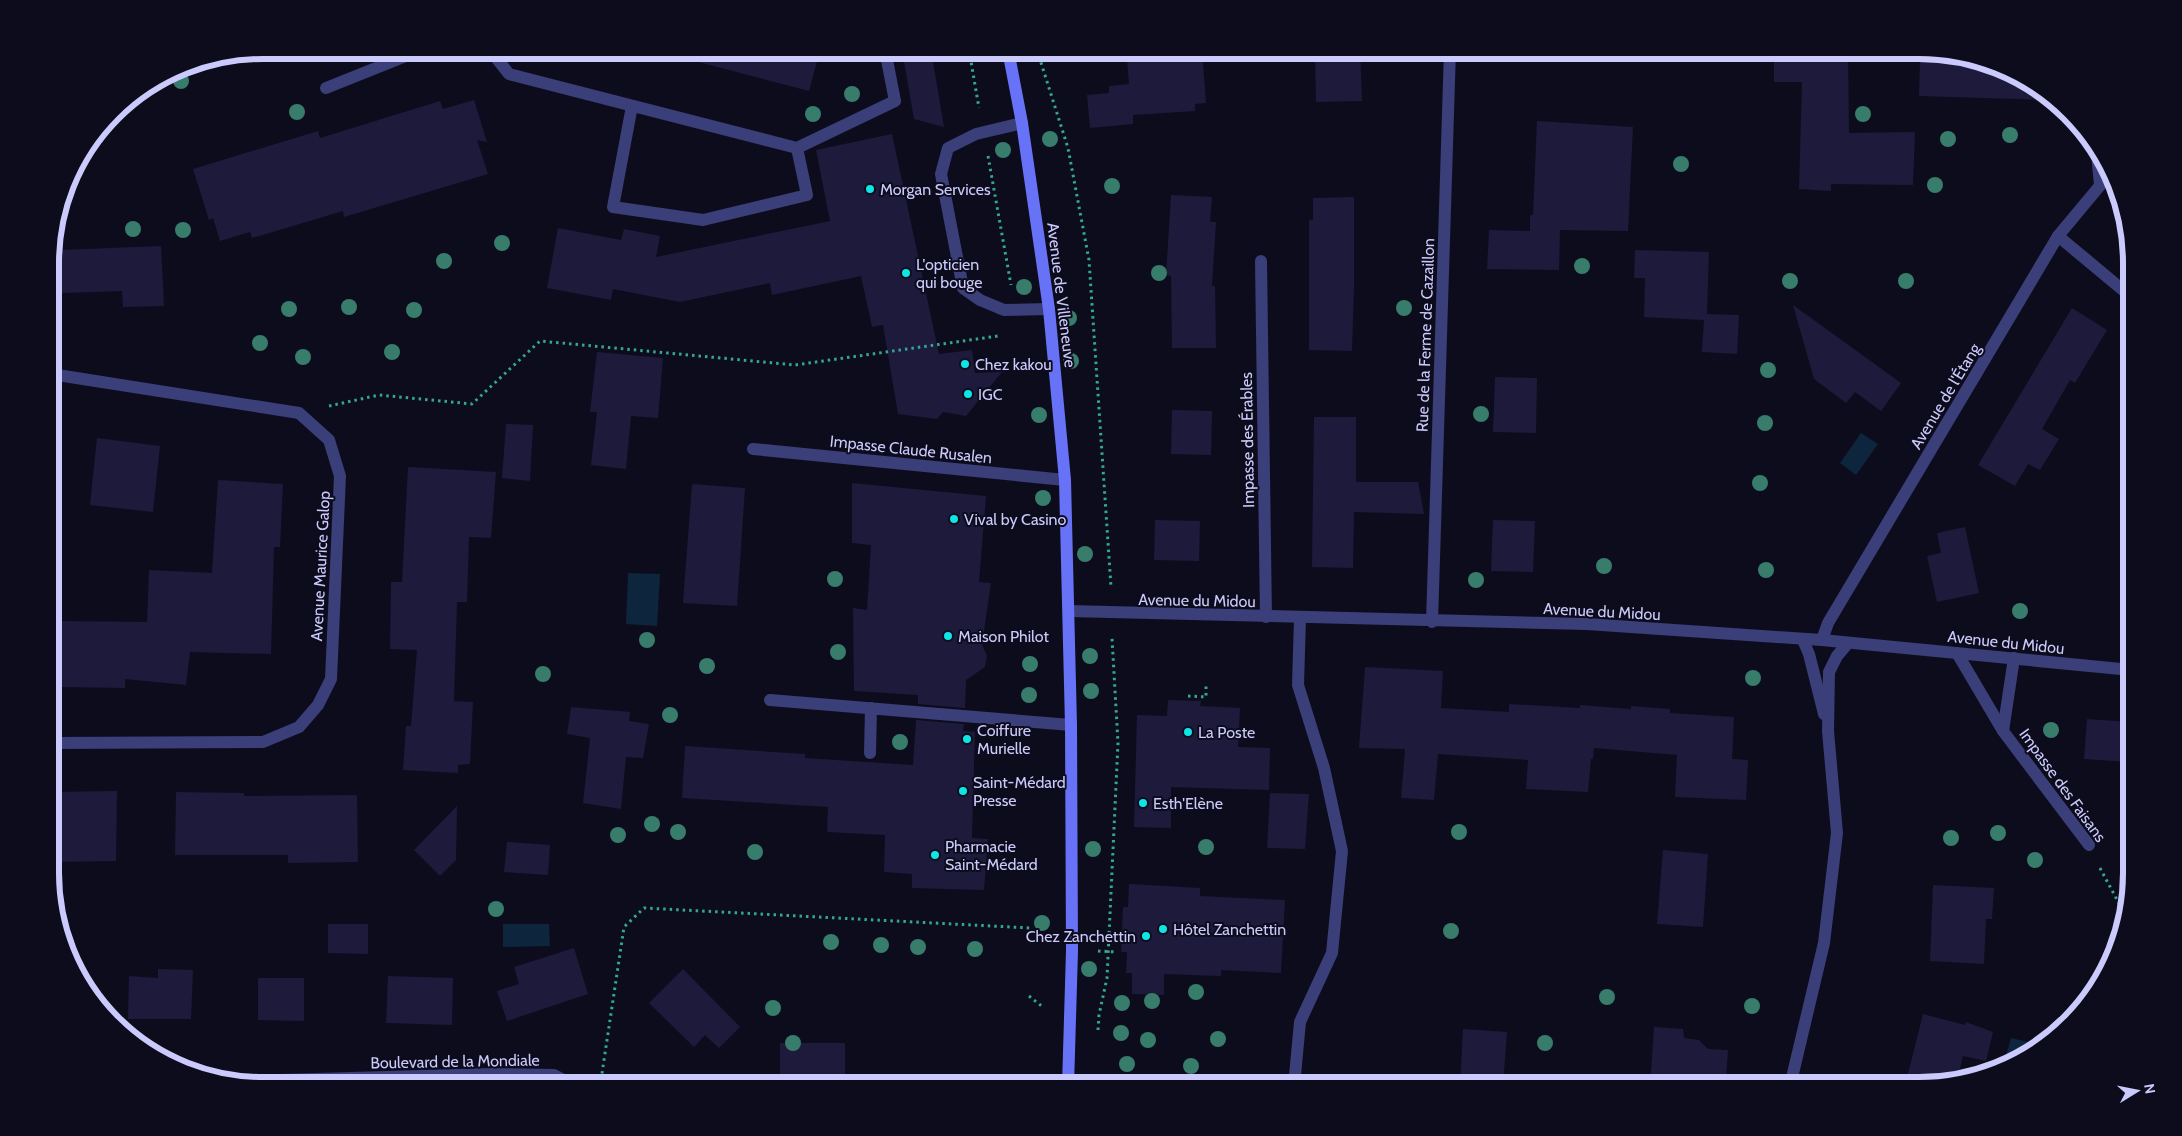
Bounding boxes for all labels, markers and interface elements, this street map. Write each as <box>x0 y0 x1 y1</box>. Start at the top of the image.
place label: Morgan Services <box>880 180 991 199</box>
marker: Morgan Services <box>864 183 876 195</box>
street label: Avenue de Villeneuve <box>1043 221 1080 369</box>
street label: Rue de la Ferme de Cazaillon <box>1413 238 1438 432</box>
place label: L'opticien qui bouge <box>916 255 983 292</box>
marker: L'opticien qui bouge <box>900 267 912 279</box>
street label: Avenue de l'Étang <box>1906 339 1985 453</box>
place label: Chez kakou <box>975 355 1052 374</box>
marker: Chez kakou <box>959 358 971 370</box>
street label: Impasse des Érables <box>1237 372 1258 508</box>
place label: IGC <box>978 385 1003 404</box>
marker: IGC <box>962 388 974 400</box>
street label: Impasse Claude Rusalen <box>829 432 993 467</box>
street label: Avenue Maurice Galop <box>307 490 334 642</box>
place label: Vival by Casino <box>964 510 1067 529</box>
marker: Vival by Casino <box>948 513 960 525</box>
street label: Avenue du Midou <box>1138 590 1256 611</box>
street label: Avenue du Midou <box>1543 599 1661 624</box>
place label: Maison Philot <box>958 627 1049 646</box>
street label: Avenue du Midou <box>1947 627 2065 658</box>
marker: Maison Philot <box>942 630 954 642</box>
place label: Coiffure Murielle <box>977 721 1031 758</box>
place label: La Poste <box>1198 723 1255 742</box>
street label: Impasse des Faisans <box>2015 725 2110 846</box>
marker: La Poste <box>1182 726 1194 738</box>
marker: Coiffure Murielle <box>961 733 973 745</box>
place label: Saint-Médard Presse <box>973 773 1066 810</box>
marker: Saint-Médard Presse <box>957 785 969 797</box>
place label: Esth'Elène <box>1153 794 1223 813</box>
marker: Esth'Elène <box>1137 797 1149 809</box>
place label: Pharmacie Saint-Médard <box>945 837 1038 874</box>
marker: Pharmacie Saint-Médard <box>929 849 941 861</box>
place label: Hôtel Zanchettin <box>1173 920 1286 939</box>
marker: Hôtel Zanchettin <box>1157 923 1169 935</box>
place label: Chez Zanchettin <box>1026 927 1136 946</box>
marker: Chez Zanchettin <box>1140 930 1152 942</box>
street label: Boulevard de la Mondiale <box>370 1051 540 1072</box>
north arrow <box>2112 1066 2162 1116</box>
text: N <box>2140 1082 2160 1095</box>

